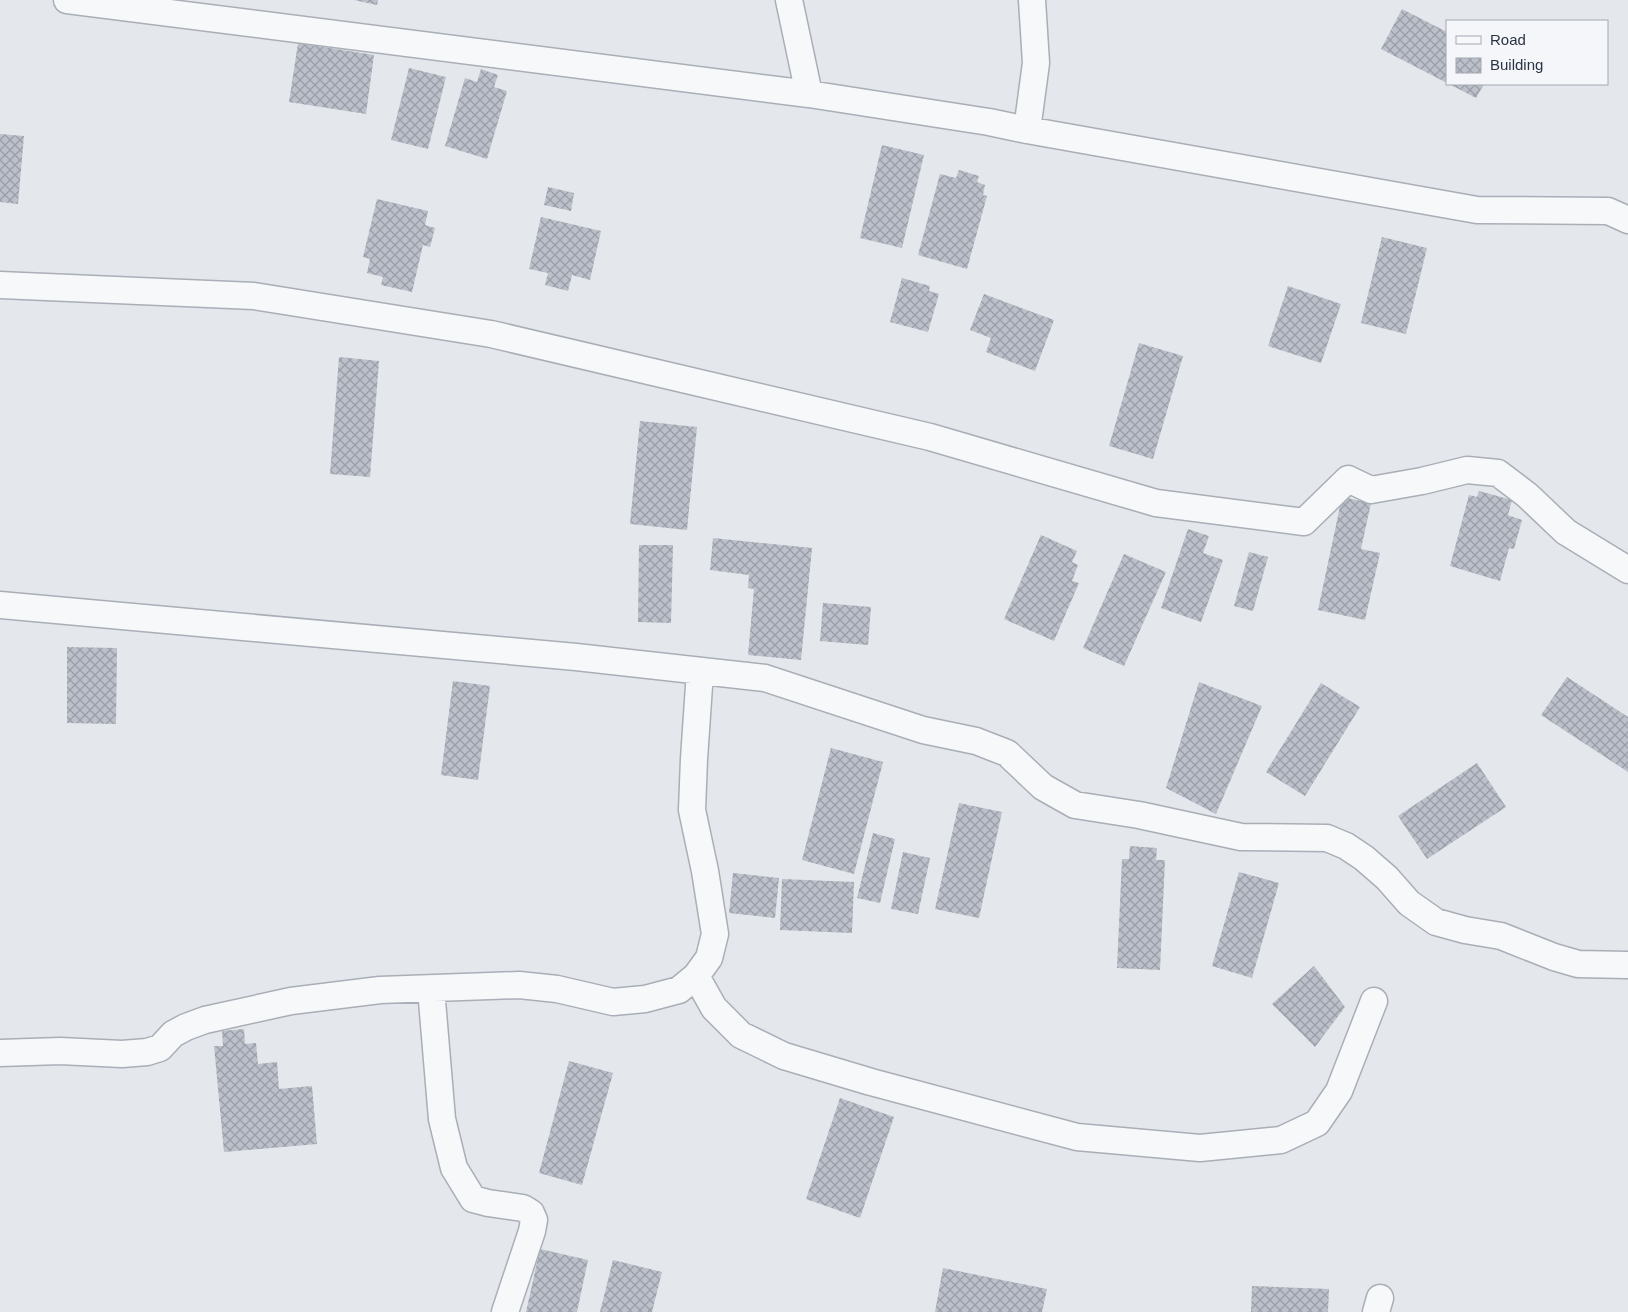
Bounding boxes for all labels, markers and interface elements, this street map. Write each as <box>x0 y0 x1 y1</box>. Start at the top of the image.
legend <box>1446 20 1608 85</box>
text: Road <box>1490 31 1526 48</box>
text: Building <box>1490 56 1543 73</box>

